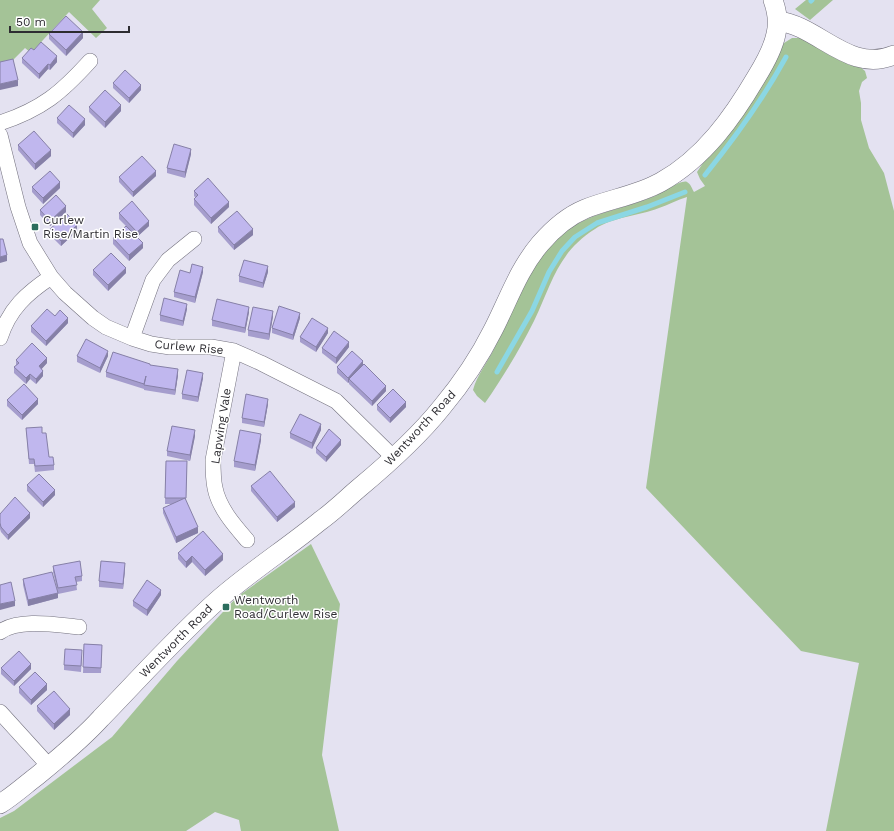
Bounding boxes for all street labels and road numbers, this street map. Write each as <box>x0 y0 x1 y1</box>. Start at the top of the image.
street label: Curlew Rise <box>154 337 224 357</box>
street label: Lapwing Vale <box>208 387 234 465</box>
street label: Wentworth Road <box>382 387 458 469</box>
street label: Wentworth Road <box>136 601 216 681</box>

